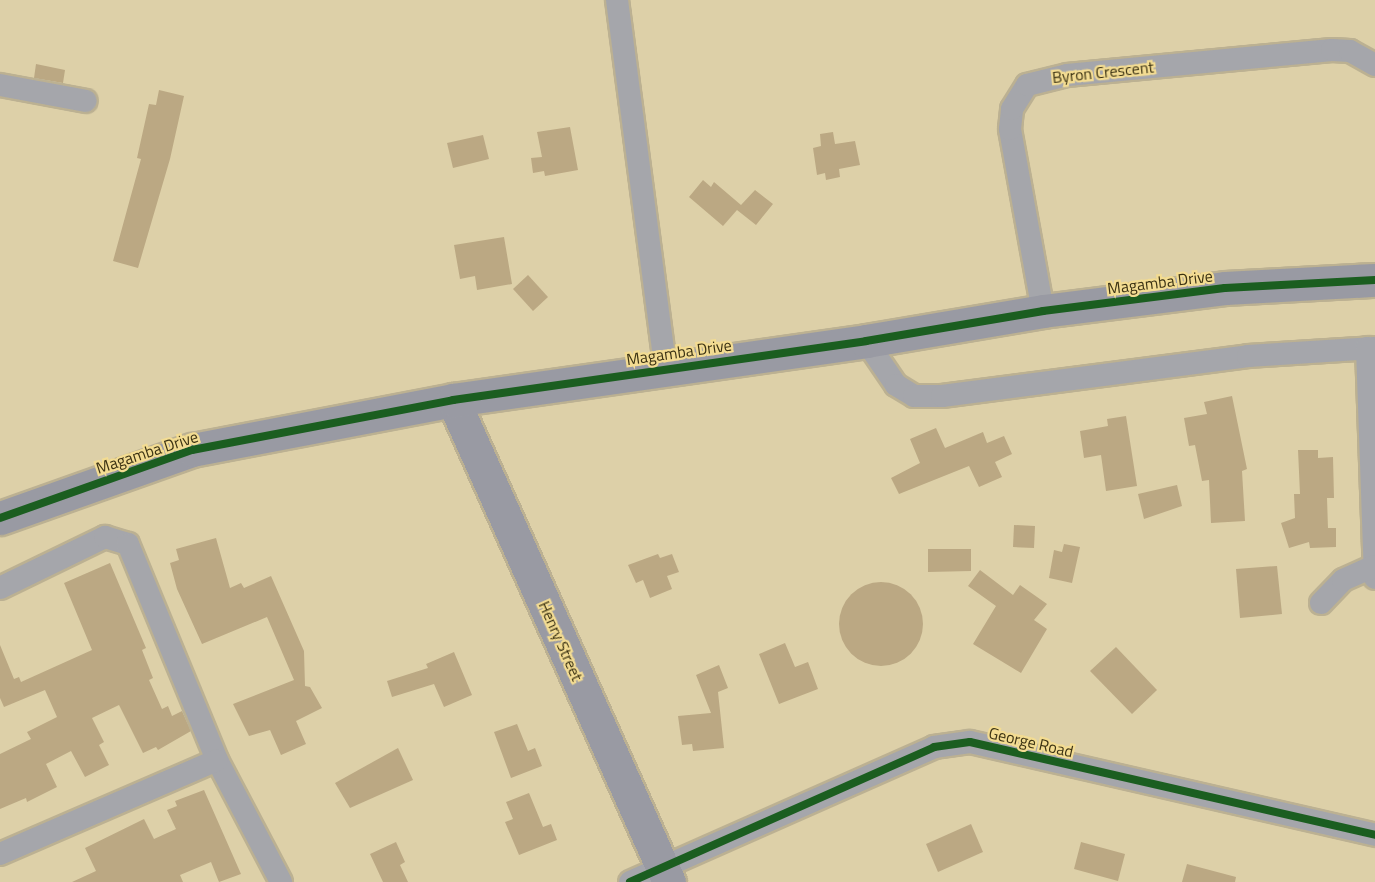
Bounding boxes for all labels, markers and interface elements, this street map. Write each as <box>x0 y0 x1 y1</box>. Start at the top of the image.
street label: Byron Crescent <box>1051 57 1155 87</box>
street label: Magamba Drive <box>1106 266 1214 298</box>
street label: Magamba Drive <box>625 335 733 369</box>
street label: Magamba Drive <box>94 426 200 478</box>
street label: Henry Street <box>535 598 587 684</box>
street label: George Road <box>987 723 1075 761</box>

